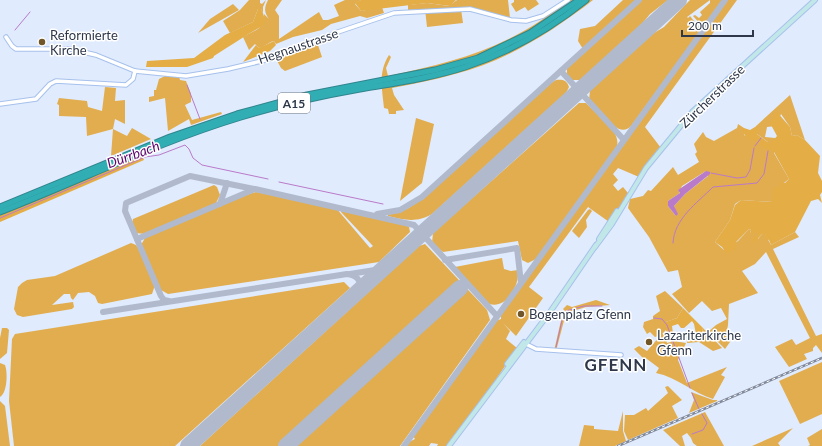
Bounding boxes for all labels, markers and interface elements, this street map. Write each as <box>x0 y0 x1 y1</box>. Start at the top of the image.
scale bar <box>682 12 753 38</box>
text: 200 m <box>688 18 722 33</box>
street label: Hegnaustrasse <box>256 25 340 67</box>
place label: Reformierte Kirche <box>50 27 118 58</box>
marker: Reformierte Kirche <box>37 37 47 47</box>
street label: Zürcherstrasse <box>676 61 748 131</box>
road number: A15 <box>278 93 310 113</box>
water label: Dürrbach <box>104 137 162 171</box>
place label: Bogenplatz Gfenn <box>529 306 631 322</box>
marker: Bogenplatz Gfenn <box>516 309 526 319</box>
place label: Lazariterkirche Gfenn <box>657 327 741 358</box>
marker: Lazariterkirche Gfenn <box>644 337 654 347</box>
district label: GFENN <box>585 354 647 375</box>

